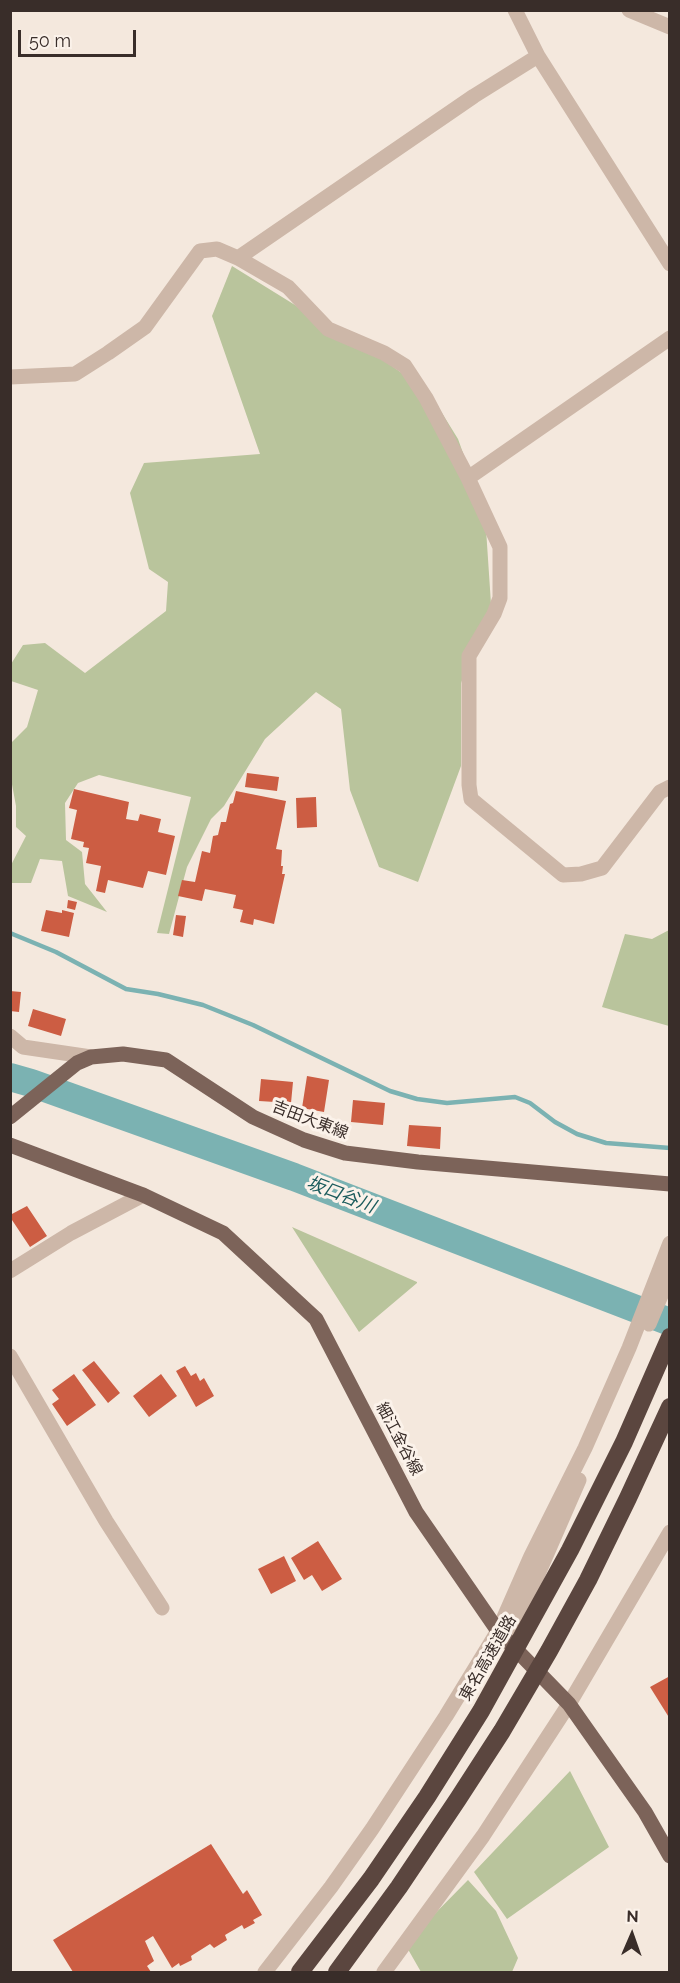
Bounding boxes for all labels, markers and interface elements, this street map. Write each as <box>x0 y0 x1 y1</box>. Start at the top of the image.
scale bar <box>21 18 140 56</box>
text: 50 m <box>29 30 71 51</box>
street label: 吉田大東線 <box>269 1097 351 1143</box>
water label: 坂口谷川 <box>304 1172 378 1218</box>
street label: 細江金谷線 <box>372 1399 426 1479</box>
street label: 東名高速道路 <box>456 1612 520 1704</box>
north arrow <box>602 1905 662 1965</box>
text: N <box>626 1907 639 1926</box>

